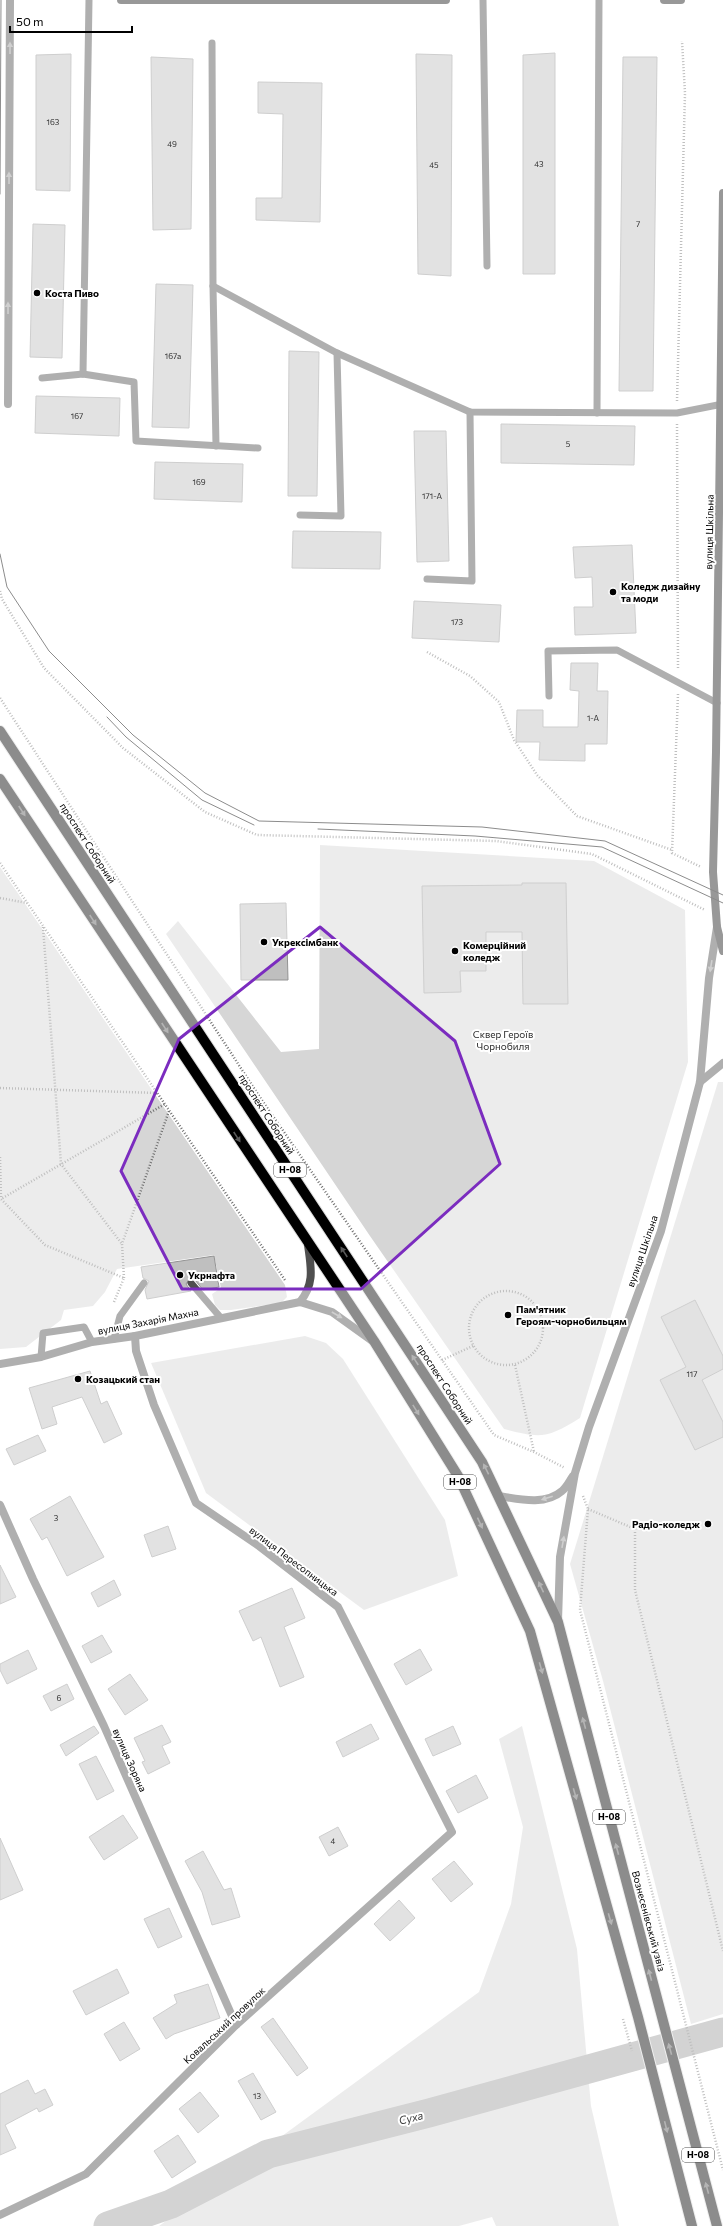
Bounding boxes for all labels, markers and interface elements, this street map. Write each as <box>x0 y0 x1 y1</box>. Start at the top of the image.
scale bar <box>10 8 132 34</box>
text: 50 m <box>16 14 44 28</box>
one-way arrow <box>6 42 13 54</box>
house number: 163 <box>47 117 60 127</box>
house number: 49 <box>167 139 177 149</box>
house number: 43 <box>534 159 544 169</box>
house number: 45 <box>429 160 439 170</box>
one-way arrow <box>6 171 12 184</box>
house number: 7 <box>636 219 640 229</box>
place label: Коста Пиво <box>45 287 99 299</box>
marker: Коста Пиво <box>32 288 42 298</box>
one-way arrow <box>5 301 11 314</box>
house number: 167а <box>165 351 181 361</box>
house number: 167 <box>71 411 83 421</box>
house number: 5 <box>566 439 571 449</box>
house number: 169 <box>192 477 206 487</box>
house number: 171-А <box>422 491 442 501</box>
street label: вулиця Шкільна <box>702 495 716 569</box>
place label: Коледж дизайну та моди <box>621 580 701 604</box>
marker: Коледж дизайну та моди <box>608 587 618 597</box>
house number: 173 <box>451 617 464 627</box>
house number: 1-А <box>587 713 600 723</box>
street label: проспект Соборний <box>58 801 118 885</box>
one-way arrow <box>18 805 25 817</box>
one-way arrow <box>89 915 97 925</box>
place label: Укрексімбанк <box>272 936 339 948</box>
marker: Укрексімбанк <box>259 937 269 947</box>
place label: Комерційний коледж <box>463 939 526 963</box>
marker: Комерційний коледж <box>450 946 460 956</box>
one-way arrow <box>707 960 713 972</box>
one-way arrow <box>161 1023 169 1033</box>
park label: Сквер Героїв Чорнобиля <box>473 1028 533 1052</box>
street label: проспект Соборний <box>237 1072 297 1156</box>
one-way arrow <box>233 1131 240 1142</box>
road number: Н-08 <box>274 1163 306 1177</box>
street label: вулиця Шкільна <box>624 1214 660 1288</box>
one-way arrow <box>340 1246 347 1258</box>
place label: Укрнафта <box>188 1269 235 1281</box>
marker: Укрнафта <box>175 1270 185 1280</box>
place label: Пам'ятник Героям-чорнобильцям <box>516 1303 627 1327</box>
street label: вулиця Захарія Махна <box>97 1305 199 1337</box>
marker: Пам'ятник Героям-чорнобильцям <box>503 1310 513 1320</box>
one-way arrow <box>331 1312 342 1319</box>
street label: проспект Соборний <box>415 1342 475 1426</box>
one-way arrow <box>411 1355 419 1365</box>
house number: 117 <box>686 1369 698 1379</box>
place label: Козацький стан <box>86 1373 160 1385</box>
marker: Козацький стан <box>73 1374 83 1384</box>
one-way arrow <box>413 1404 420 1416</box>
one-way arrow <box>483 1464 489 1475</box>
road number: Н-08 <box>444 1475 476 1489</box>
one-way arrow <box>540 1495 552 1501</box>
house number: 3 <box>54 1513 59 1523</box>
one-way arrow <box>477 1518 483 1529</box>
place label: Радіо-коледж <box>632 1518 701 1530</box>
marker: Радіо-коледж <box>703 1519 713 1529</box>
street label: вулиця Пересопницька <box>247 1524 341 1598</box>
one-way arrow <box>561 1535 567 1548</box>
one-way arrow <box>538 1581 544 1593</box>
one-way arrow <box>538 1662 544 1675</box>
house number: 6 <box>57 1693 62 1703</box>
one-way arrow <box>581 1717 587 1730</box>
street label: вулиця Зоряна <box>111 1726 149 1794</box>
one-way arrow <box>573 1787 579 1800</box>
road number: Н-08 <box>593 1810 625 1824</box>
house number: 4 <box>331 1836 336 1846</box>
one-way arrow <box>614 1843 620 1855</box>
street label: Вознесенівський узвіз <box>630 1869 668 1973</box>
one-way arrow <box>608 1913 614 1925</box>
one-way arrow <box>647 1969 653 1981</box>
street label: Ковальський провулок <box>181 1984 268 2066</box>
one-way arrow <box>666 2042 672 2055</box>
house number: 13 <box>253 2091 261 2101</box>
water label: Суха <box>397 2108 425 2127</box>
one-way arrow <box>663 2121 669 2133</box>
road number: Н-08 <box>682 2148 714 2162</box>
one-way arrow <box>703 2182 709 2195</box>

